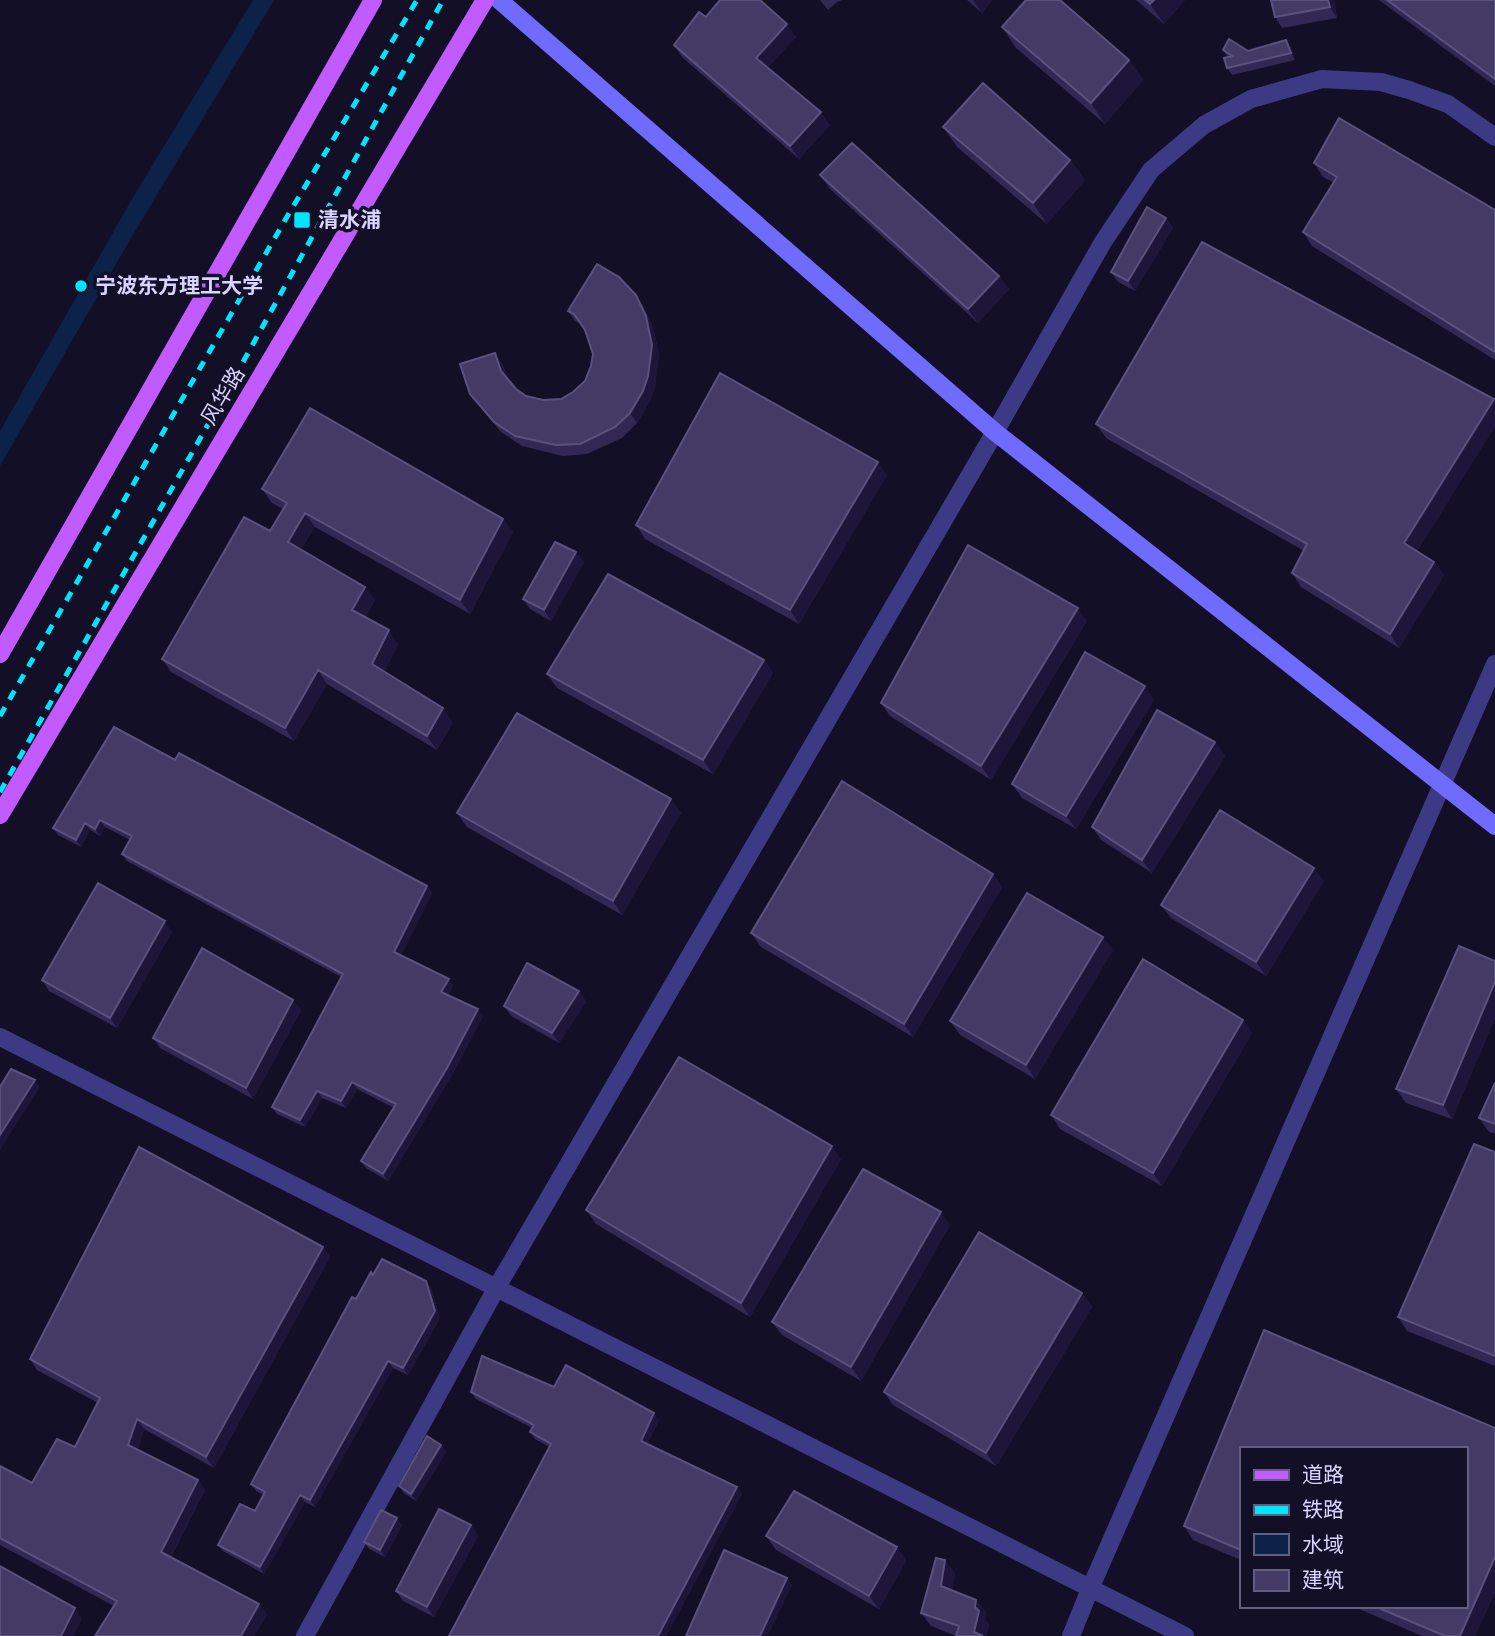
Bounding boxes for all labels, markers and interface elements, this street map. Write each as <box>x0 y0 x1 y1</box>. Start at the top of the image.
place label: 清水浦 <box>318 205 381 233</box>
marker: 清水浦 <box>292 210 312 230</box>
place label: 宁波东方理工大学 <box>95 271 263 299</box>
marker: 宁波东方理工大学 <box>73 278 89 294</box>
street label: 风华路 <box>194 361 250 430</box>
legend <box>1240 1447 1467 1608</box>
text: 道路 <box>1302 1460 1344 1488</box>
text: 铁路 <box>1302 1495 1344 1523</box>
text: 水域 <box>1302 1530 1344 1558</box>
text: 建筑 <box>1302 1565 1344 1593</box>

